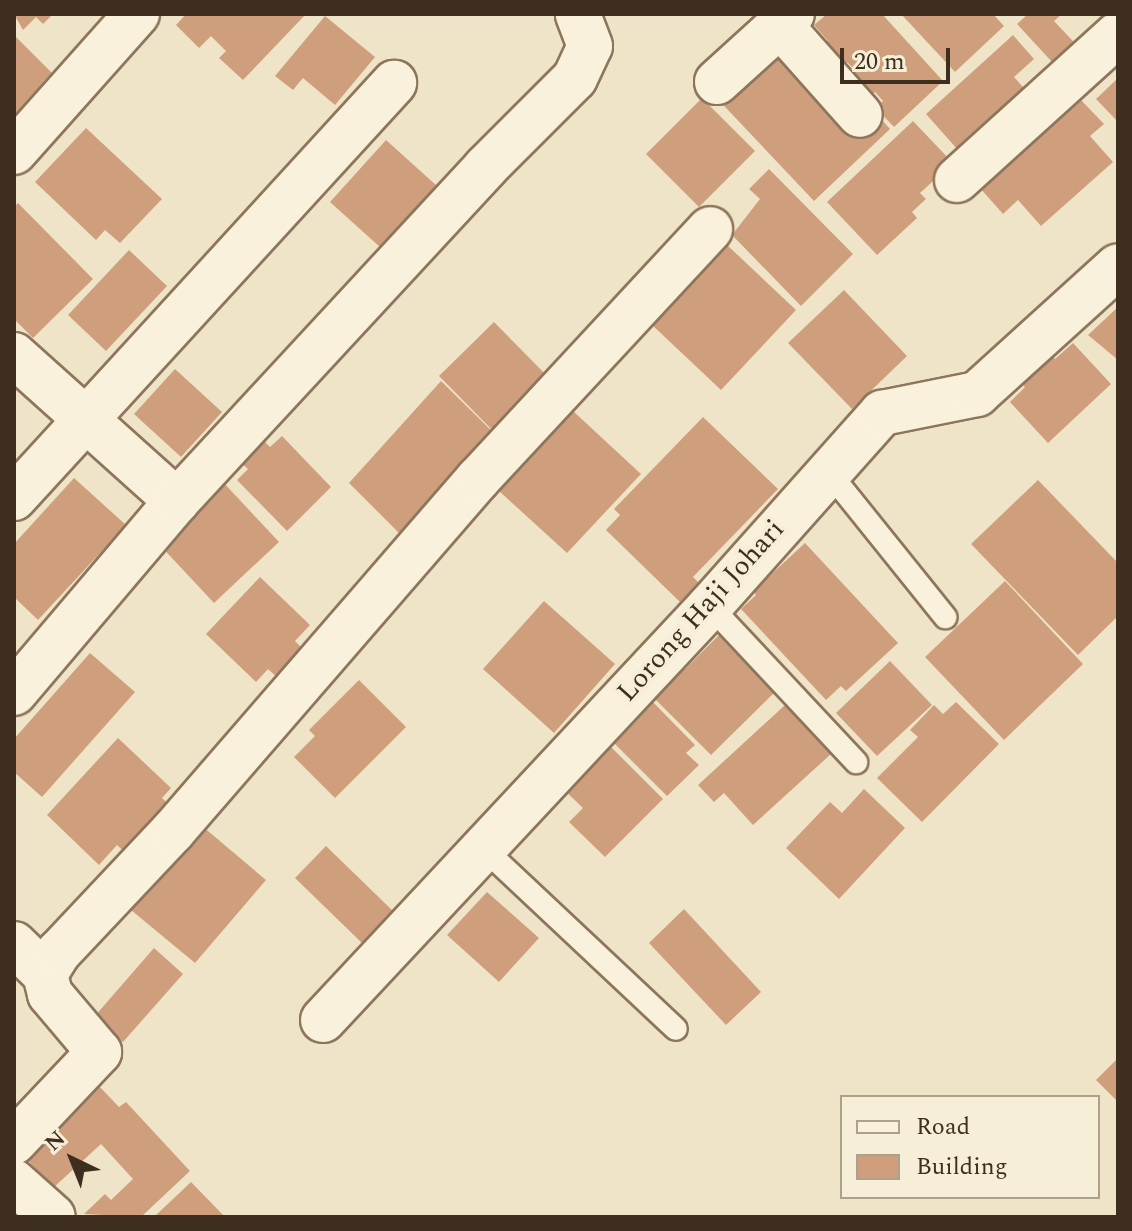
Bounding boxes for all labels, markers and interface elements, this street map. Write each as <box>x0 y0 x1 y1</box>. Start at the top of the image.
scale bar <box>844 32 954 82</box>
text: 20 m <box>854 44 905 80</box>
street label: Lorong Haji Johari <box>610 513 792 709</box>
legend <box>840 1095 1100 1199</box>
text: Road <box>916 1109 970 1145</box>
north arrow <box>32 1119 112 1199</box>
text: N <box>37 1123 73 1159</box>
text: Building <box>916 1149 1008 1185</box>

